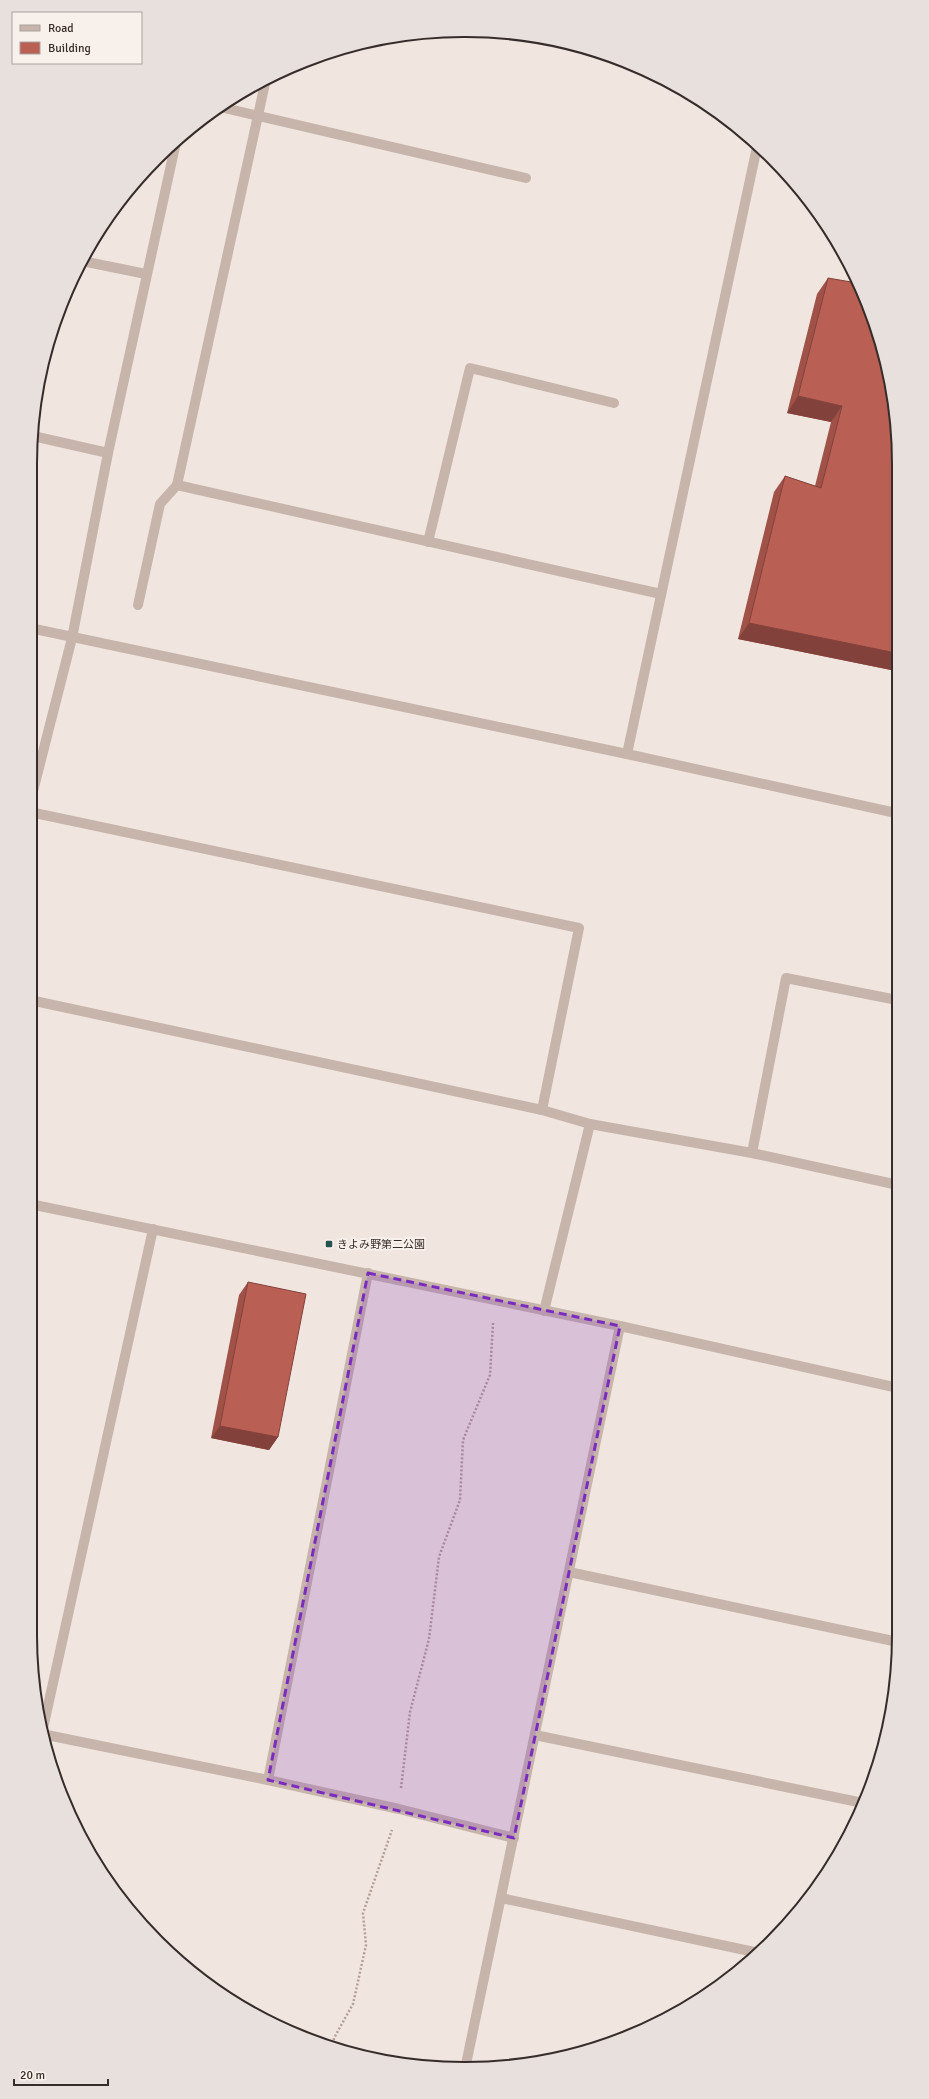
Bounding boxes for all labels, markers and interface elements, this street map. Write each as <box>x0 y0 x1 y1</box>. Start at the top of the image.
legend <box>12 12 142 64</box>
text: Road <box>48 21 74 36</box>
text: Building <box>48 41 91 56</box>
place label: きよみ野第二公園 <box>337 1238 425 1251</box>
marker: きよみ野第二公園 <box>324 1239 334 1249</box>
scale bar <box>14 2061 108 2087</box>
text: 20 m <box>20 2068 45 2083</box>

